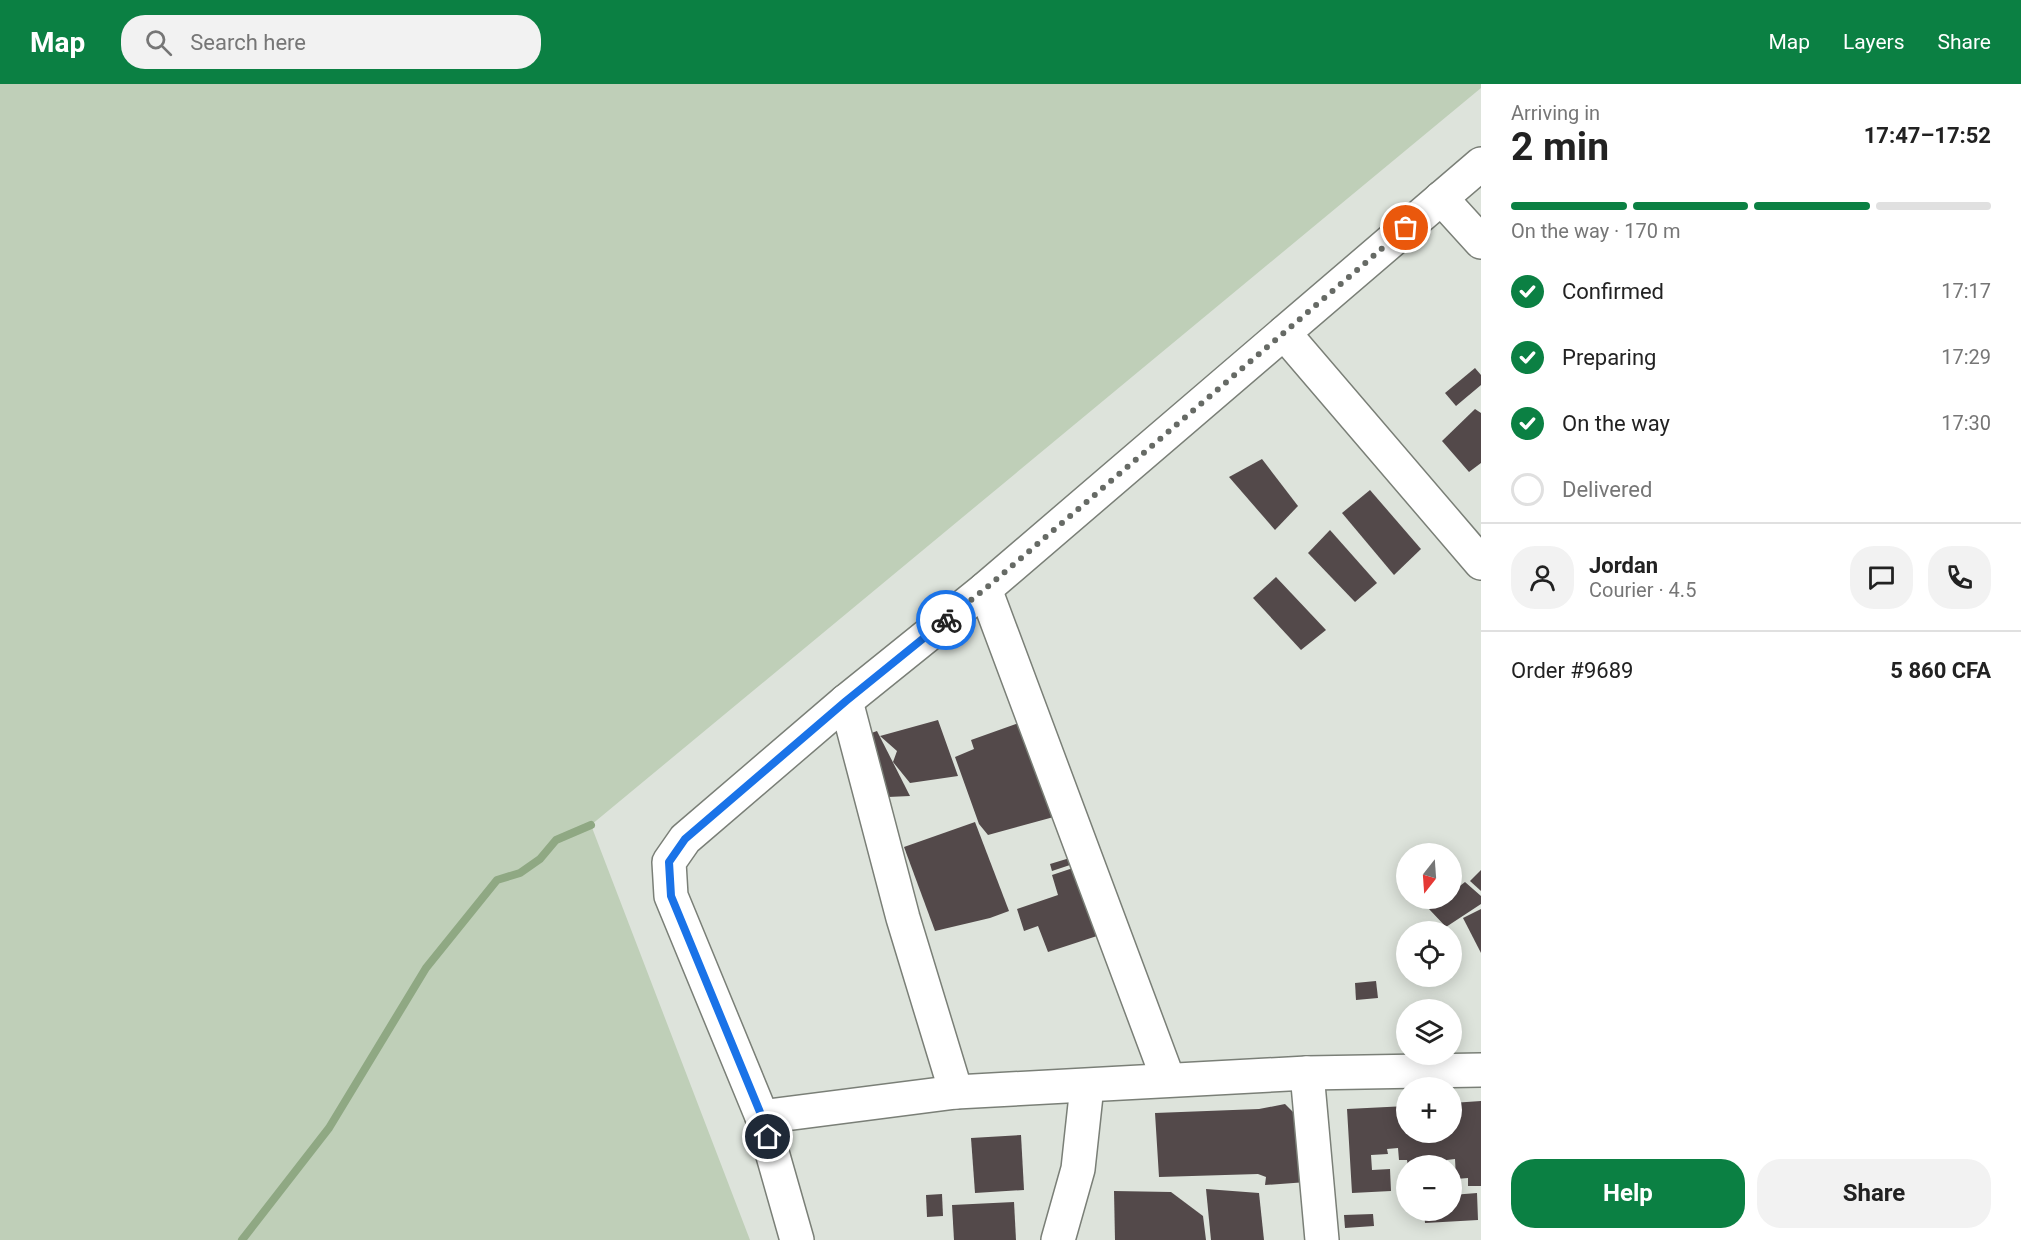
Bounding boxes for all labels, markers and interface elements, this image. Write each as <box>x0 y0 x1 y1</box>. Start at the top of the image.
search box <box>121 15 541 69</box>
text: Map <box>30 26 85 59</box>
icon: search <box>142 26 175 59</box>
text: Search here <box>190 30 306 55</box>
text: Map <box>1768 30 1810 54</box>
text: Layers <box>1843 30 1904 54</box>
text: Share <box>1937 30 1991 54</box>
text: Arriving in <box>1511 101 1600 125</box>
text: 17:47–17:52 <box>1864 123 1991 148</box>
text: 2 min <box>1511 124 1609 170</box>
pin <box>1380 202 1431 253</box>
icon: bag <box>1389 211 1422 244</box>
text: On the way · 170 m <box>1511 219 1680 243</box>
icon: check <box>1511 275 1544 308</box>
text: Confirmed <box>1562 279 1664 304</box>
text: 17:17 <box>1941 279 1991 303</box>
icon: check <box>1511 341 1544 374</box>
text: Preparing <box>1562 345 1656 370</box>
text: 17:29 <box>1941 345 1991 369</box>
icon: check <box>1511 407 1544 440</box>
text: On the way <box>1562 411 1670 436</box>
text: 17:30 <box>1941 411 1991 435</box>
text: Delivered <box>1562 477 1652 502</box>
button: person <box>1511 546 1574 609</box>
button: chat <box>1850 546 1913 609</box>
button: phone <box>1928 546 1991 609</box>
text: Jordan <box>1589 553 1658 578</box>
text: Courier · 4.5 <box>1589 578 1696 602</box>
courier <box>916 590 976 650</box>
icon: bike <box>930 604 963 637</box>
text: Order #9689 <box>1511 658 1633 683</box>
text: 5 860 CFA <box>1890 658 1991 683</box>
north arrow <box>1396 843 1462 909</box>
map controls <box>1396 843 1462 1221</box>
button: locate <box>1396 921 1462 987</box>
button: layers <box>1396 999 1462 1065</box>
button: + <box>1396 1077 1462 1143</box>
pin <box>742 1111 793 1162</box>
icon: home <box>751 1120 784 1153</box>
button: − <box>1396 1155 1462 1221</box>
button: Help <box>1511 1159 1745 1228</box>
button: Share <box>1757 1159 1991 1228</box>

